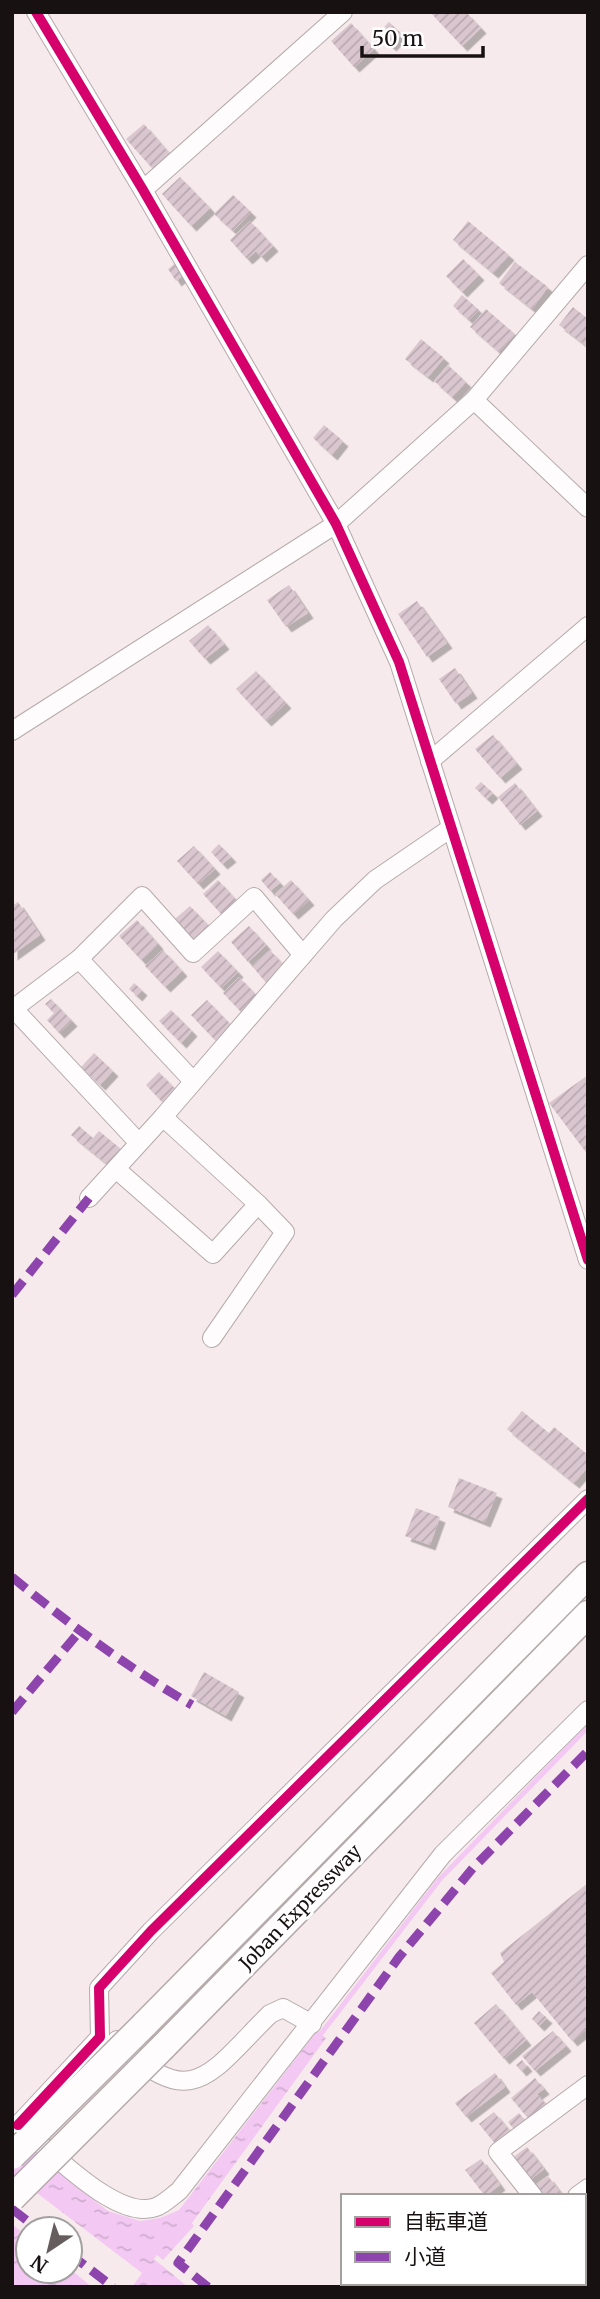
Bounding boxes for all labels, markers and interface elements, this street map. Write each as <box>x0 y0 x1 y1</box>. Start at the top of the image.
scale bar <box>362 14 483 58</box>
text: 50 m <box>372 25 423 52</box>
street label: Joban Expressway <box>233 1839 366 1976</box>
legend <box>341 2194 586 2285</box>
text: 自転車道 <box>404 2208 488 2235</box>
north arrow <box>14 2215 84 2285</box>
text: 小道 <box>404 2243 446 2270</box>
text: N <box>26 2250 52 2278</box>

